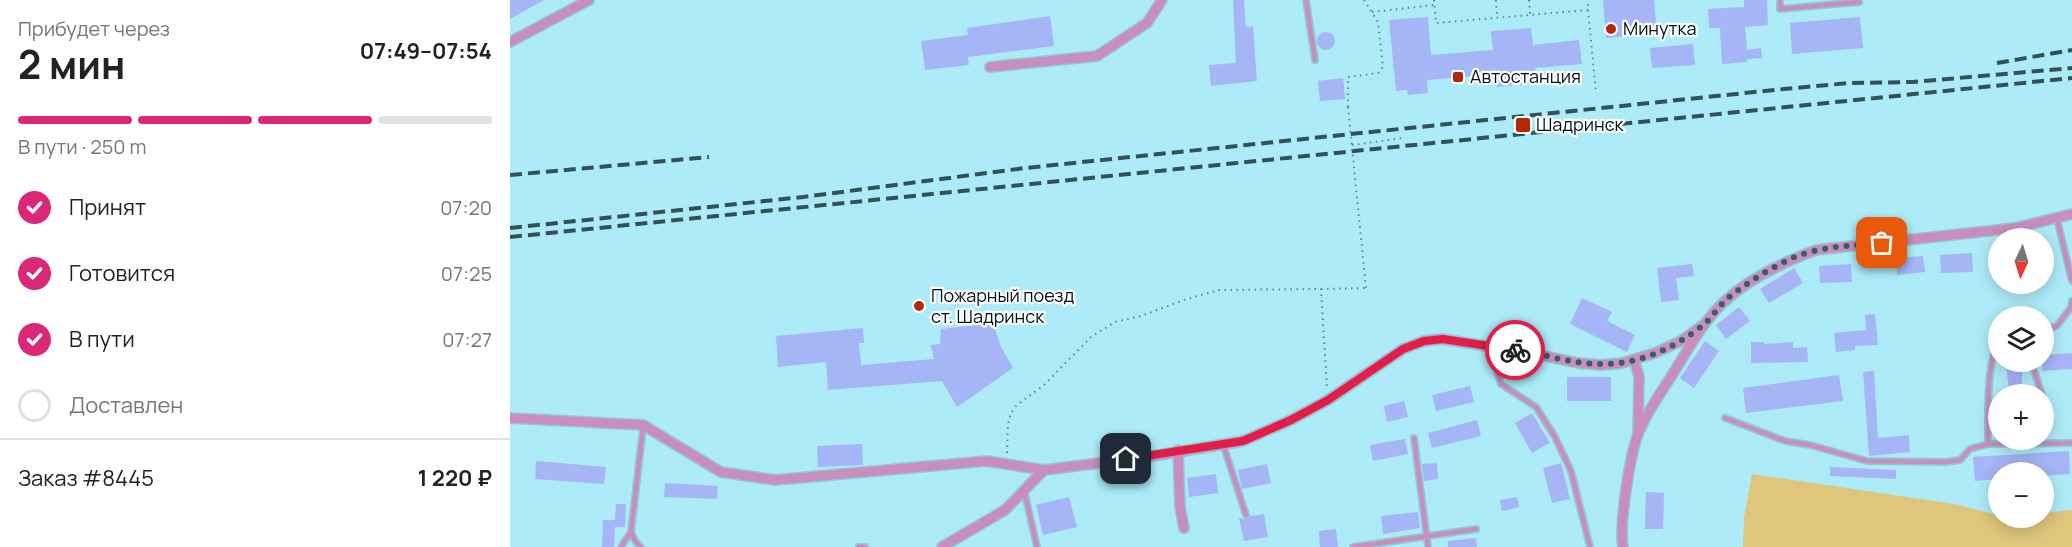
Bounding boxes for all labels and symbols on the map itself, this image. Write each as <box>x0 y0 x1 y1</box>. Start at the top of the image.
place label: Минутка <box>1623 16 1697 40</box>
marker: Минутка <box>1604 22 1618 36</box>
place label: Автостанция <box>1470 64 1581 88</box>
marker: Автостанция <box>1451 70 1465 84</box>
place label: Шадринск <box>1536 112 1625 136</box>
marker: Шадринск <box>1514 116 1532 134</box>
pin <box>1856 217 1907 268</box>
north arrow <box>1988 228 2054 294</box>
place label: Пожарный поезд ст. Шадринск <box>931 283 1074 328</box>
marker: Пожарный поезд ст. Шадринск <box>912 299 926 313</box>
courier <box>1485 320 1545 380</box>
pin <box>1100 433 1151 484</box>

